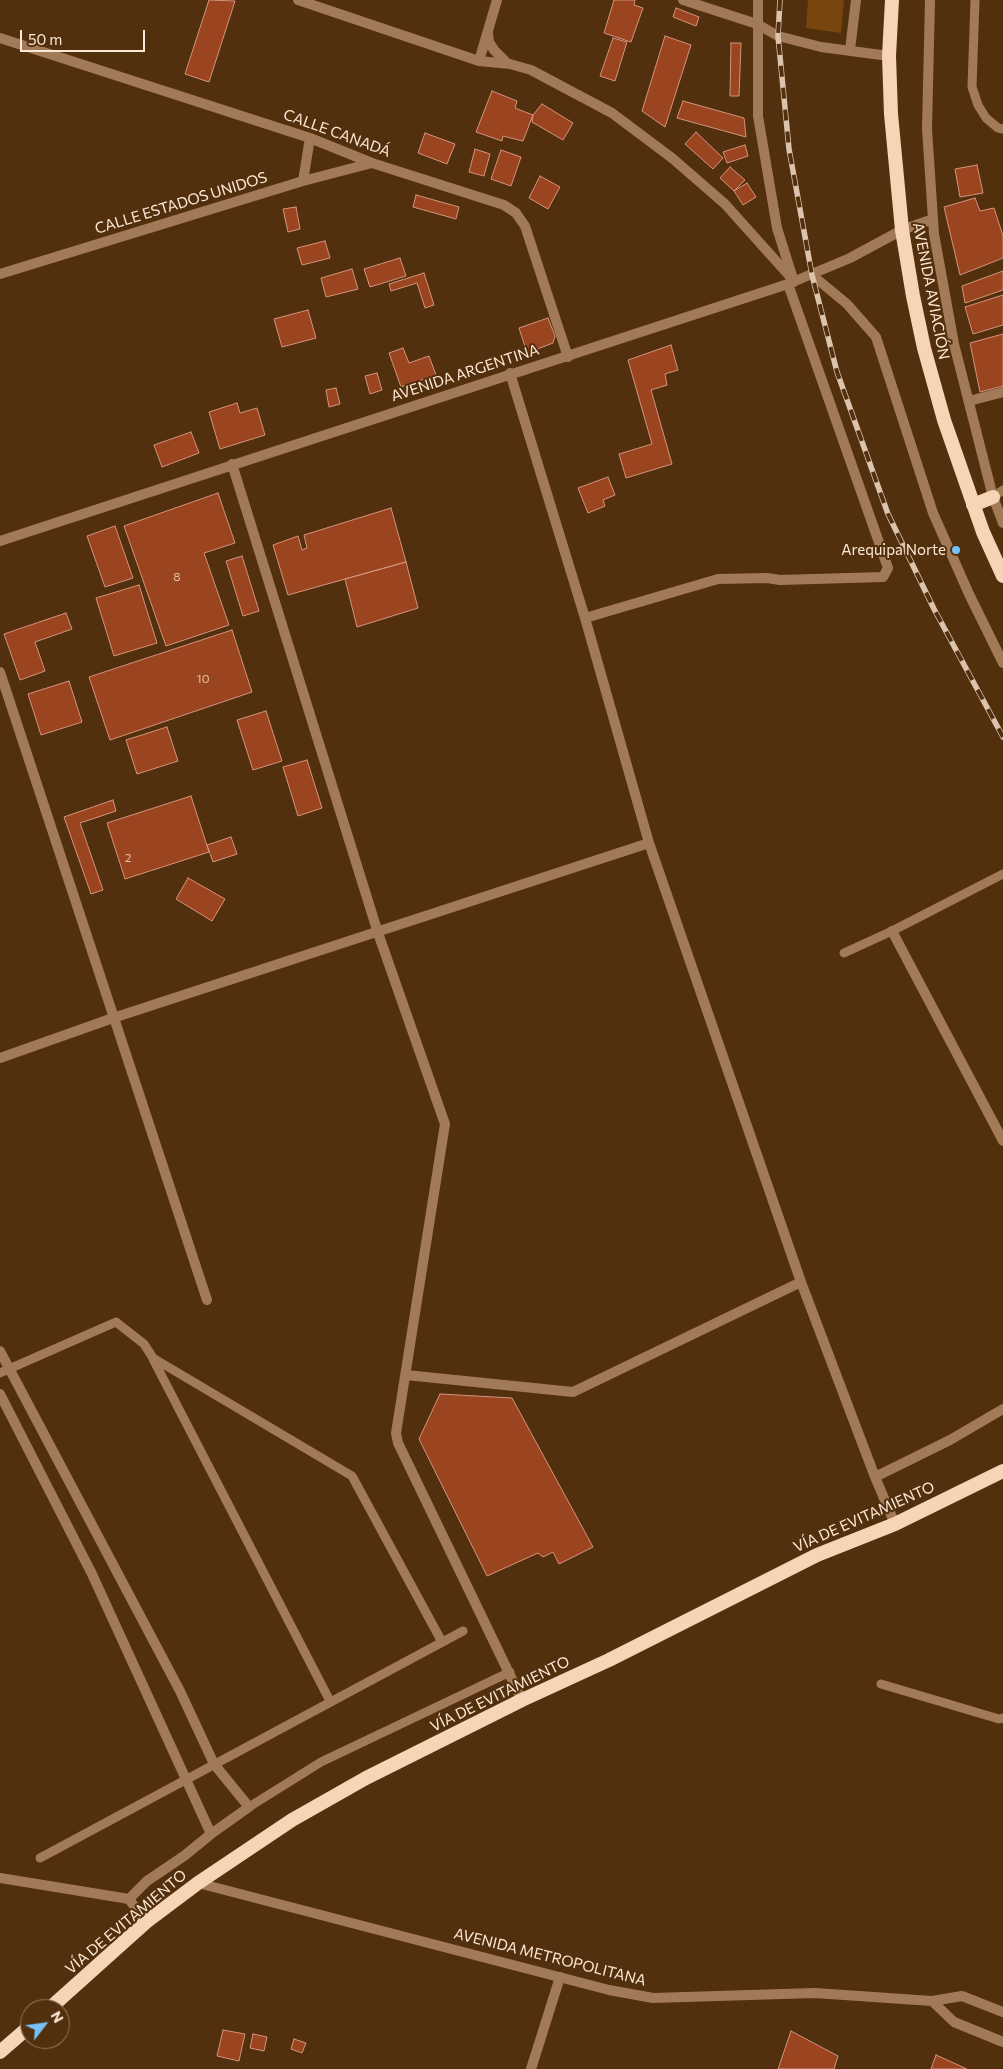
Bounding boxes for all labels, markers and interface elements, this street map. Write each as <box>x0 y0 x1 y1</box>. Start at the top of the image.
scale bar <box>22 20 148 52</box>
text: 50 m <box>28 30 62 48</box>
street label: CALLE CANADÁ <box>281 105 393 161</box>
street label: CALLE ESTADOS UNIDOS <box>93 168 269 238</box>
street label: AVENIDA AVIACIÓN <box>909 221 953 361</box>
street label: AVENIDA ARGENTINA <box>389 341 541 405</box>
place label: Arequipa Norte <box>841 541 946 559</box>
marker: Arequipa Norte <box>950 544 962 556</box>
house number: 8 <box>173 570 181 584</box>
house number: 10 <box>197 672 209 686</box>
house number: 2 <box>125 851 131 865</box>
street label: VÍA DE EVITAMIENTO <box>791 1478 937 1556</box>
street label: VÍA DE EVITAMIENTO <box>427 1652 573 1736</box>
street label: VÍA DE EVITAMIENTO <box>62 1866 190 1978</box>
street label: AVENIDA METROPOLITANA <box>452 1924 648 1990</box>
north arrow <box>20 1999 70 2049</box>
text: N <box>48 2008 68 2026</box>

